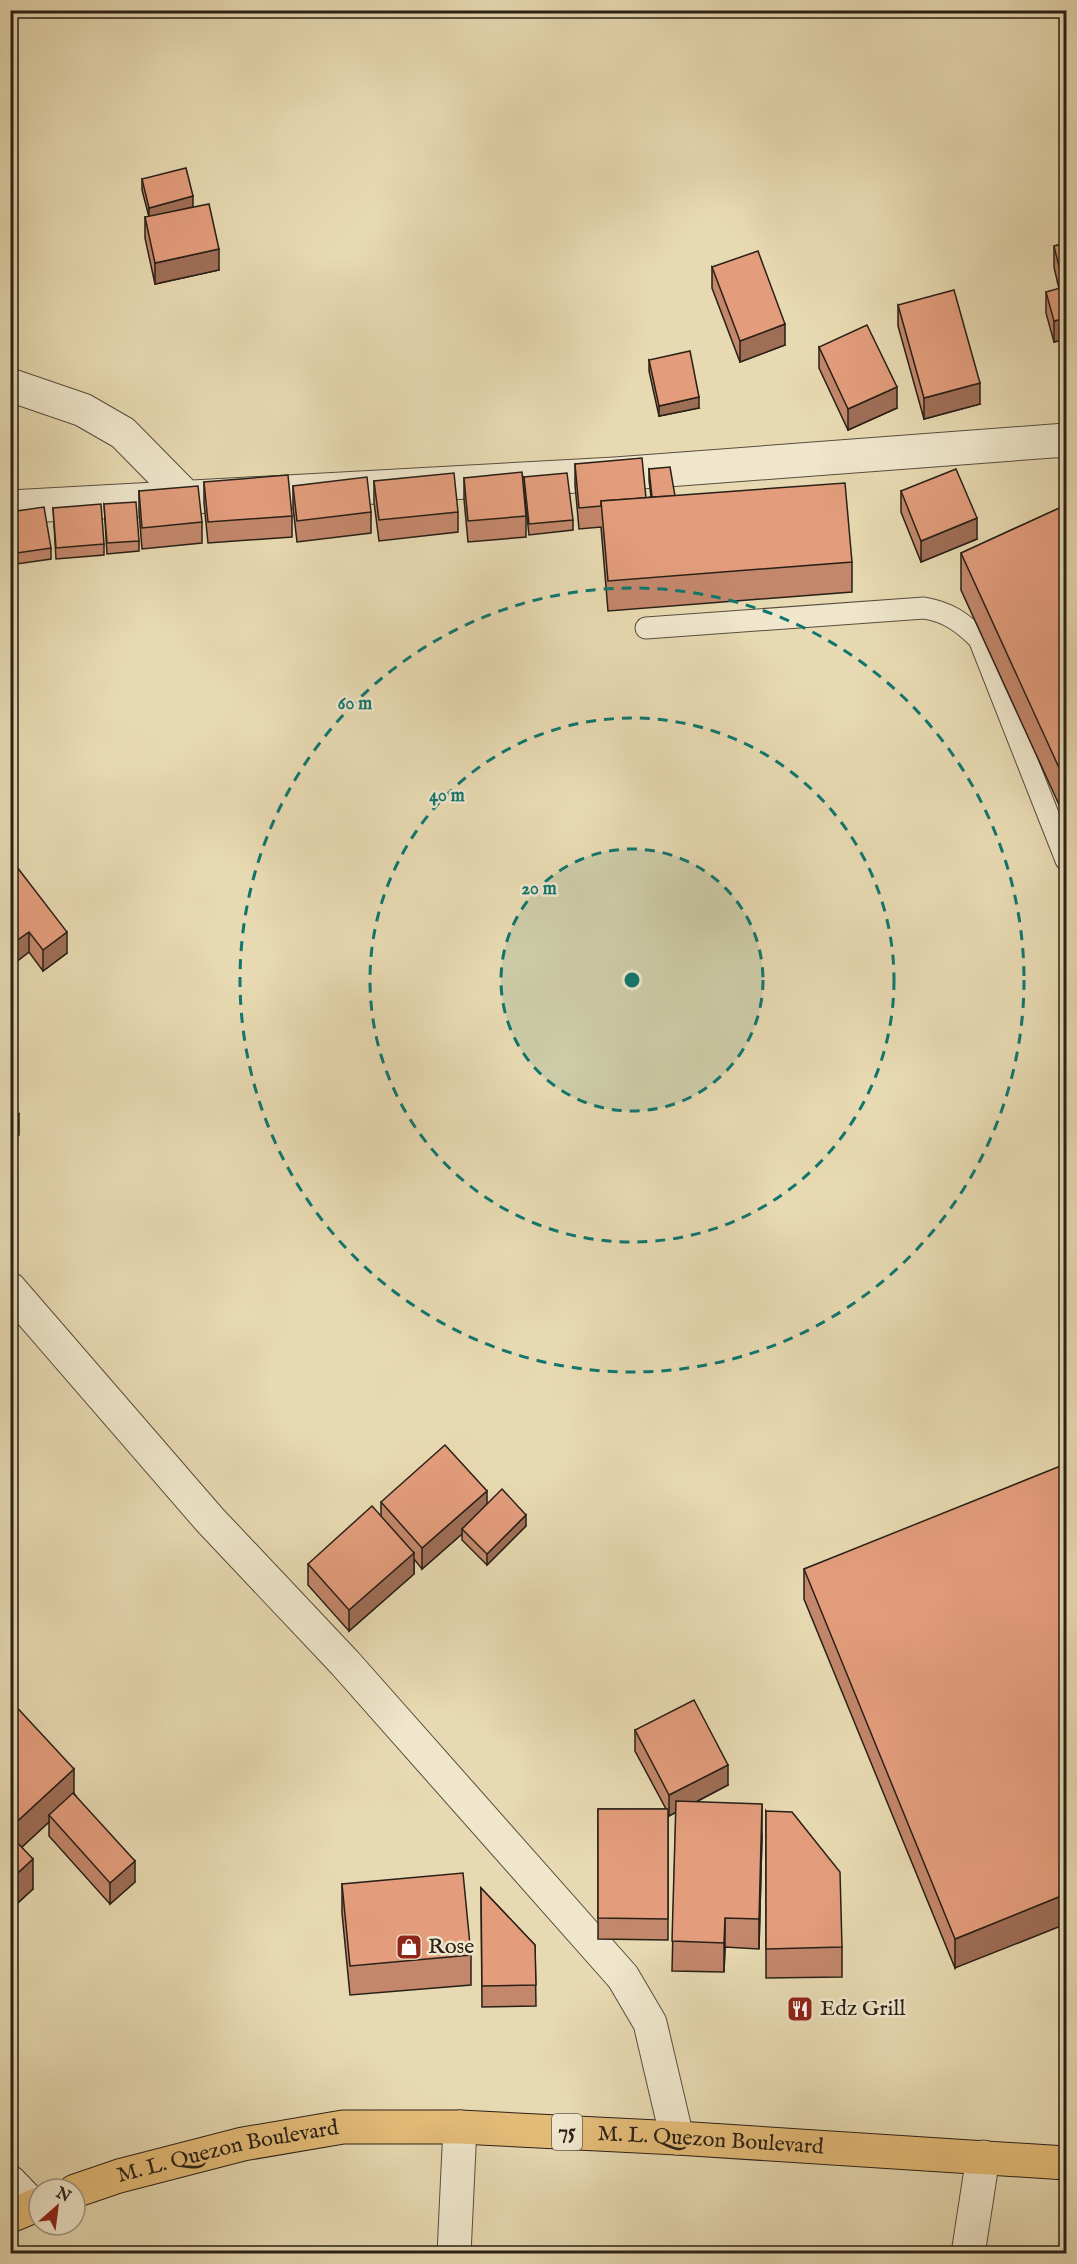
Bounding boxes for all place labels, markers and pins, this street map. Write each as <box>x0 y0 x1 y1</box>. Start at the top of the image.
centre of rings <box>622 970 642 990</box>
shop icon: Rose <box>394 1932 424 1962</box>
place label: Rose <box>428 1933 474 1961</box>
restaurant icon: Edz Grill <box>785 1994 815 2024</box>
place label: Edz Grill <box>820 1995 905 2023</box>

